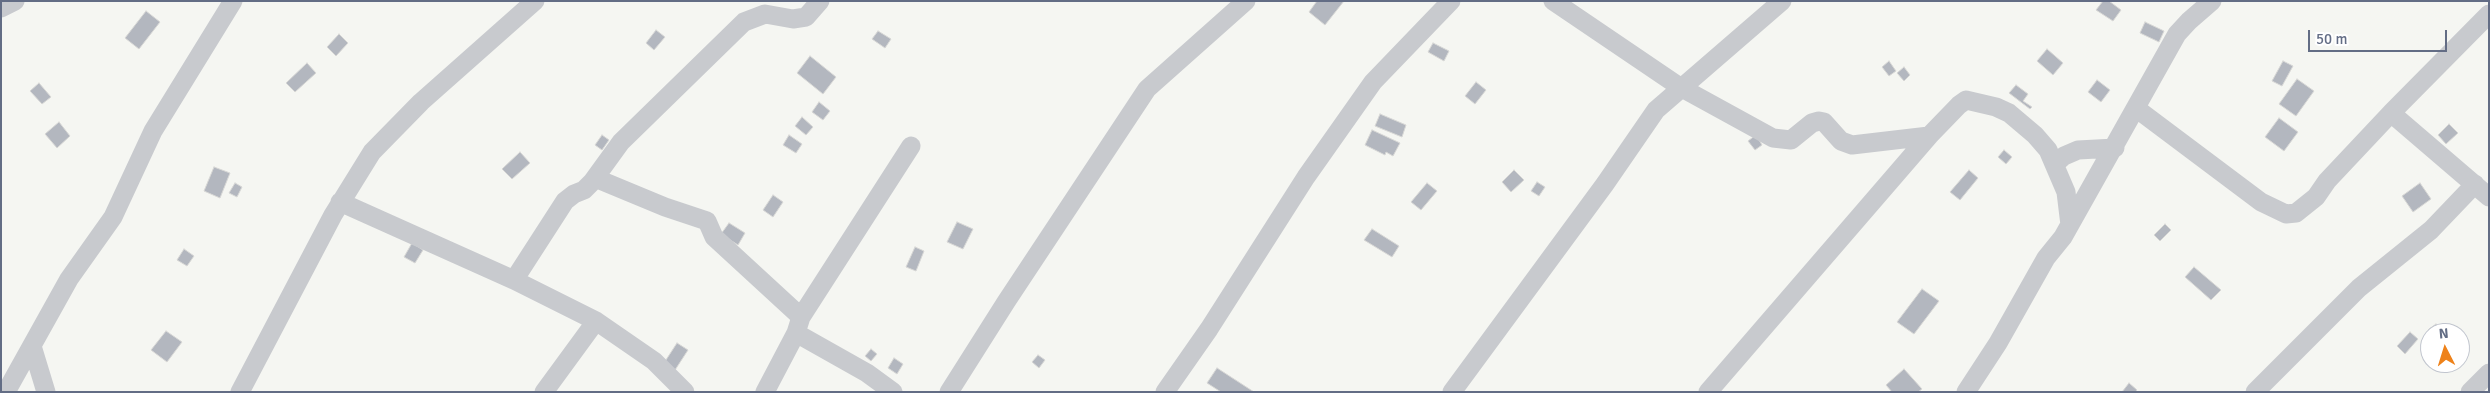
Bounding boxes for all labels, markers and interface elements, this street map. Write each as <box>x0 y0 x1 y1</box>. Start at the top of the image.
scale bar <box>2310 20 2449 52</box>
text: 50 m <box>2316 30 2347 48</box>
north arrow <box>2420 323 2470 373</box>
text: N <box>2438 325 2449 342</box>

